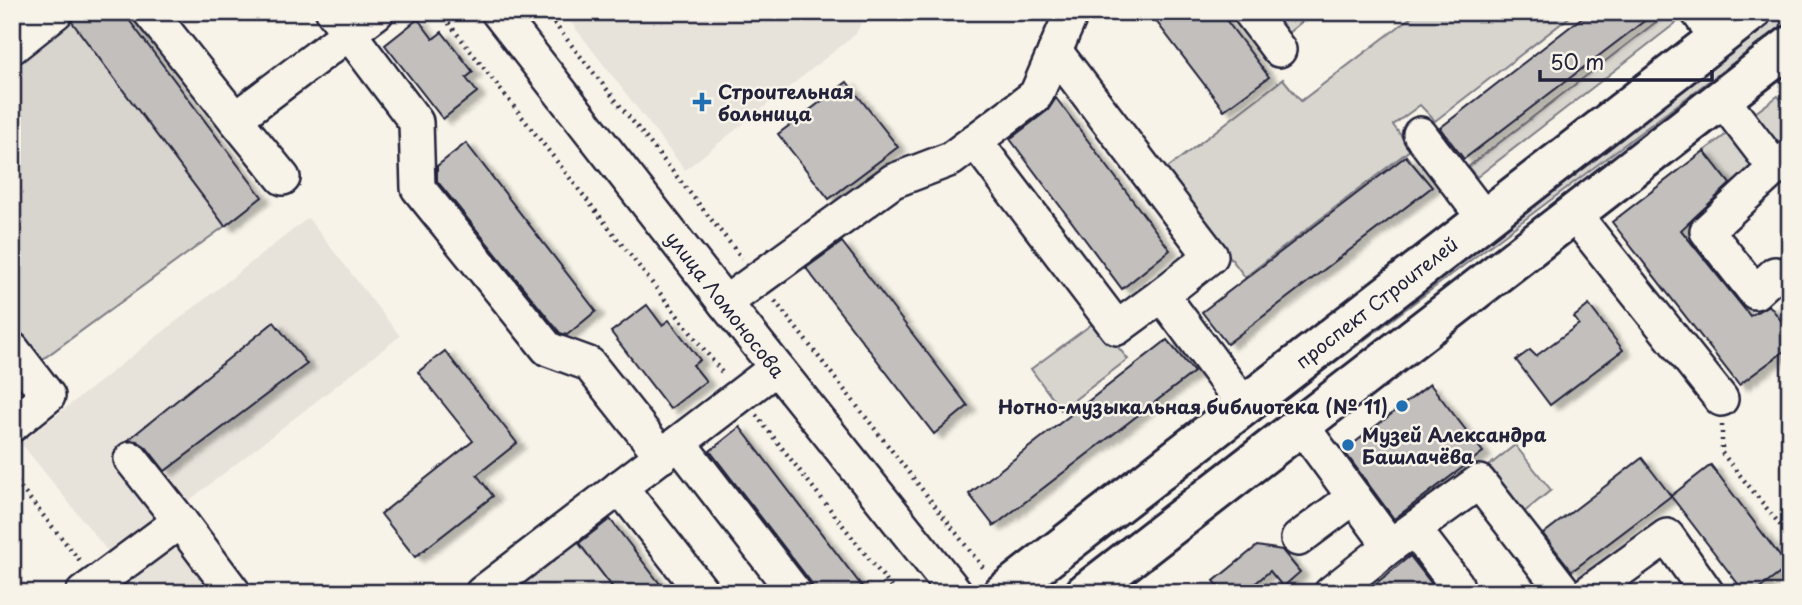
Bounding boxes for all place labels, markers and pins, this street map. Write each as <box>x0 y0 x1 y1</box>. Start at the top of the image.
place label: Строительная больница <box>718 77 854 127</box>
marker: Строительная больница <box>692 92 712 112</box>
place label: Нотно-музыкальная библиотека (№ 11) <box>998 392 1388 420</box>
marker: Нотно-музыкальная библиотека (№ 11) <box>1394 398 1410 414</box>
place label: Музей Александра Башлачёва <box>1362 420 1547 470</box>
marker: Музей Александра Башлачёва <box>1340 437 1356 453</box>

